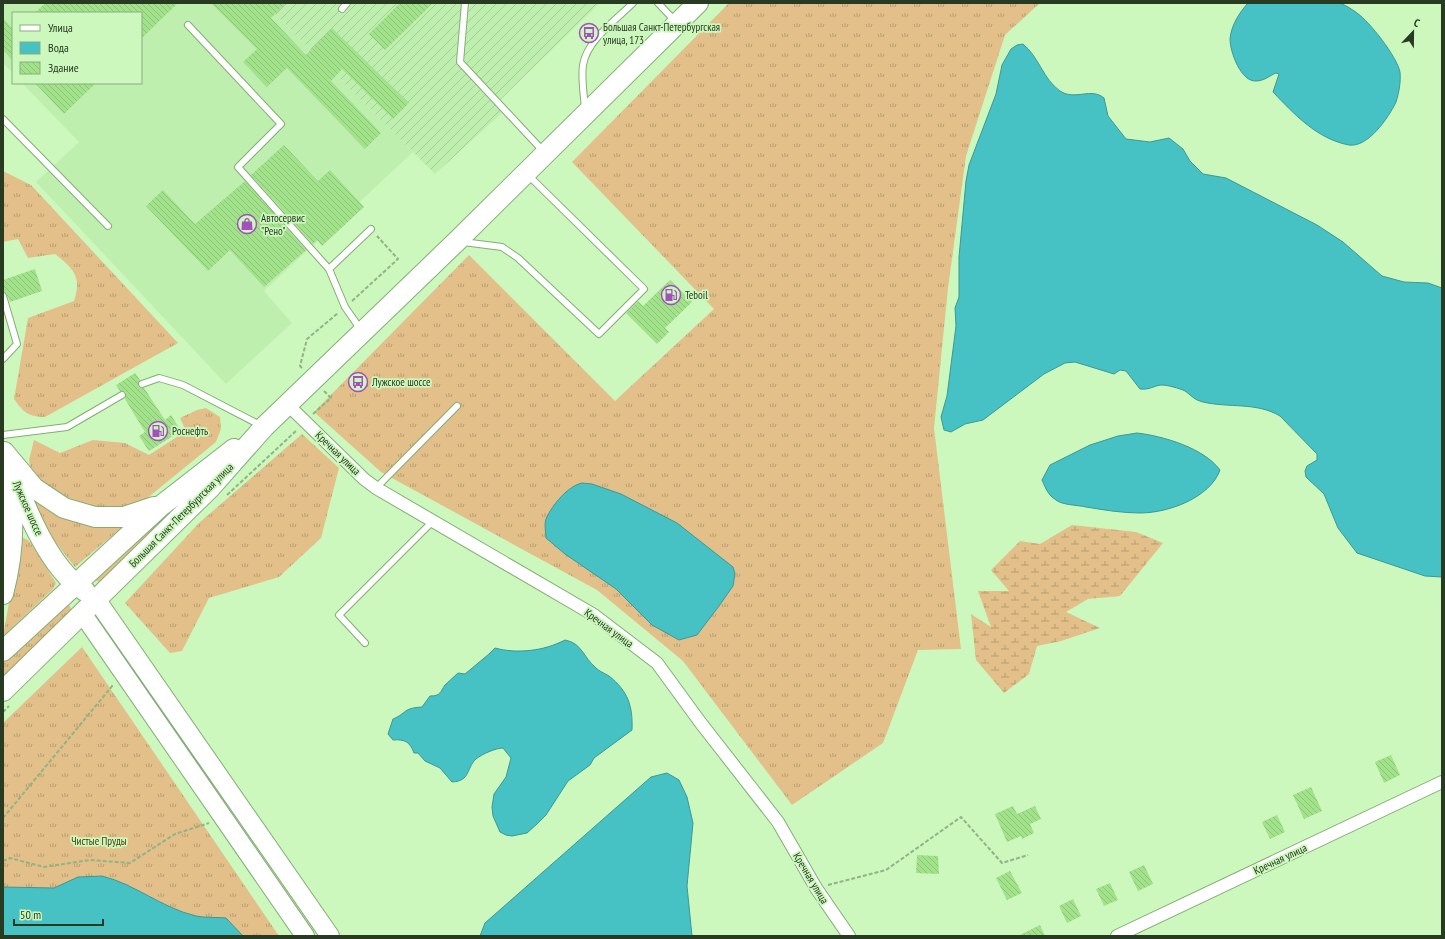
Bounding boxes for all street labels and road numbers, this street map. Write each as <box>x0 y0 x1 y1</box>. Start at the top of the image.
street label: Кречная улица <box>312 428 364 478</box>
street label: Большая Санкт-Петербургская улица <box>126 460 236 570</box>
street label: Лужское шоссе <box>9 478 46 538</box>
street label: Кречная улица <box>582 605 636 651</box>
street label: Кречная улица <box>1251 841 1309 877</box>
street label: Кречная улица <box>790 850 832 906</box>

